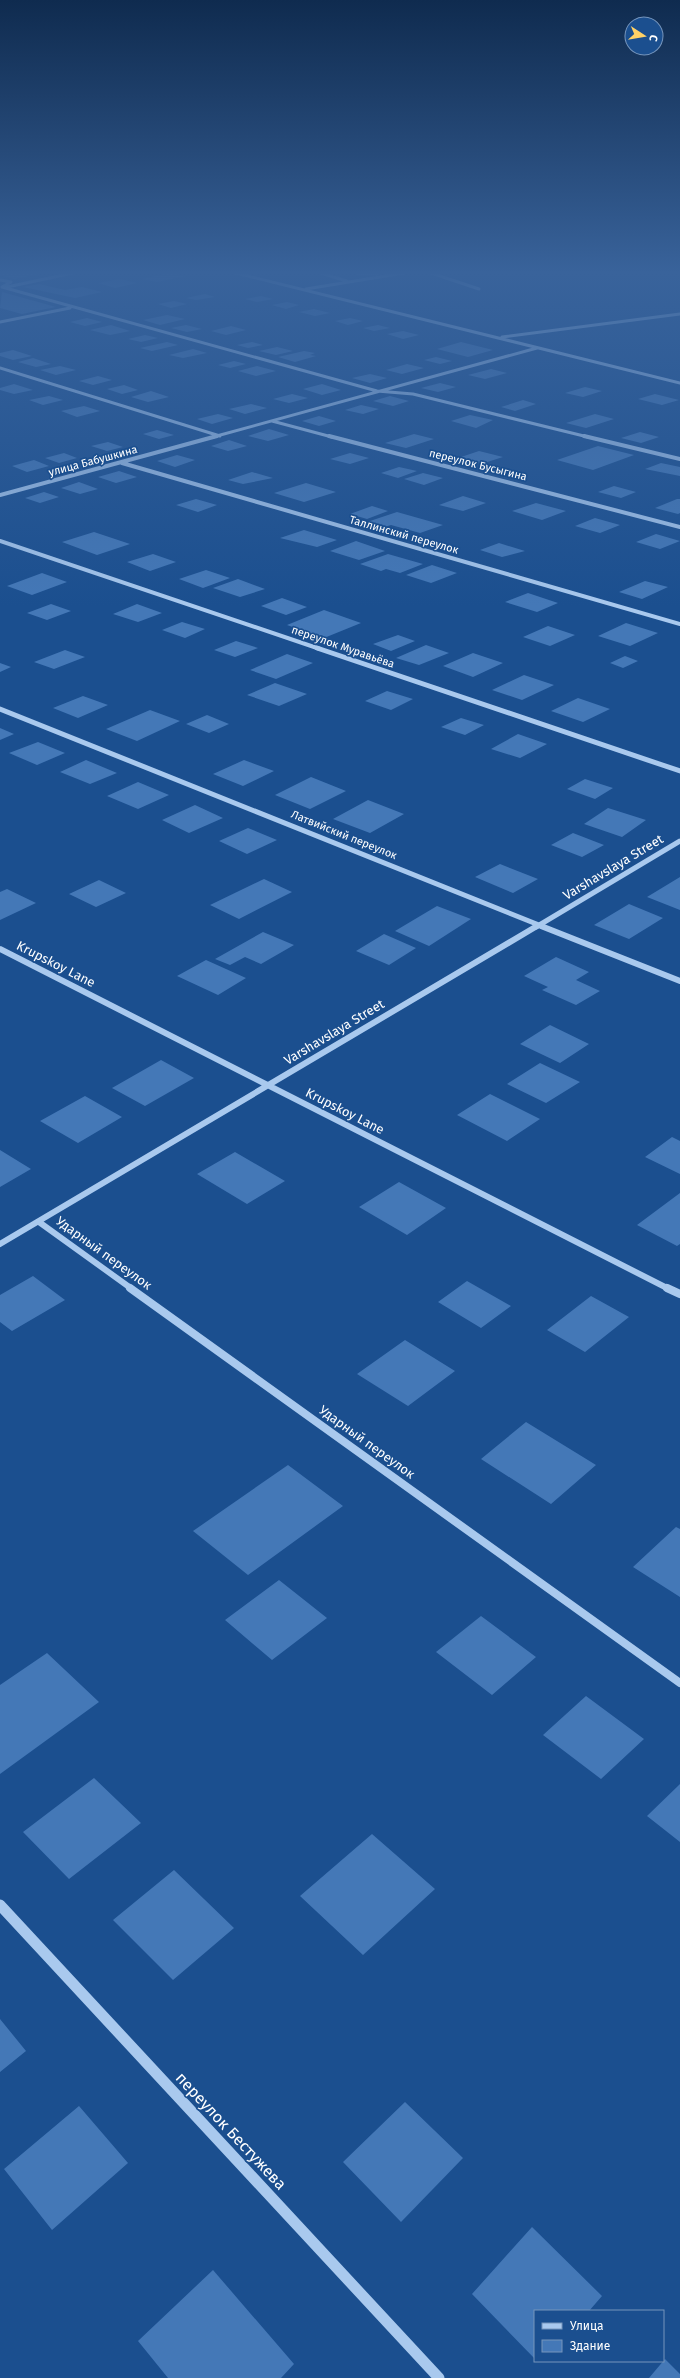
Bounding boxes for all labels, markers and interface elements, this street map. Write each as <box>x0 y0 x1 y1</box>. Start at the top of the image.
north arrow <box>624 16 664 56</box>
text: С <box>646 34 660 43</box>
street label: улица Бабушкина <box>47 443 139 479</box>
street label: переулок Бусыгина <box>428 447 528 483</box>
street label: Таллинский переулок <box>348 513 460 557</box>
street label: переулок Муравьёва <box>290 623 396 671</box>
street label: Латвийский переулок <box>289 808 399 862</box>
street label: Varshavslaya Street <box>560 831 666 903</box>
street label: Krupskoy Lane <box>14 938 98 990</box>
street label: Varshavslaya Street <box>281 996 387 1068</box>
street label: Krupskoy Lane <box>303 1085 387 1137</box>
street label: Ударный переулок <box>53 1213 155 1293</box>
street label: Ударный переулок <box>316 1402 418 1482</box>
street label: переулок Бестужева <box>172 2068 290 2194</box>
legend <box>534 2310 664 2362</box>
text: Улица <box>570 2319 604 2333</box>
text: Здание <box>570 2339 610 2353</box>

